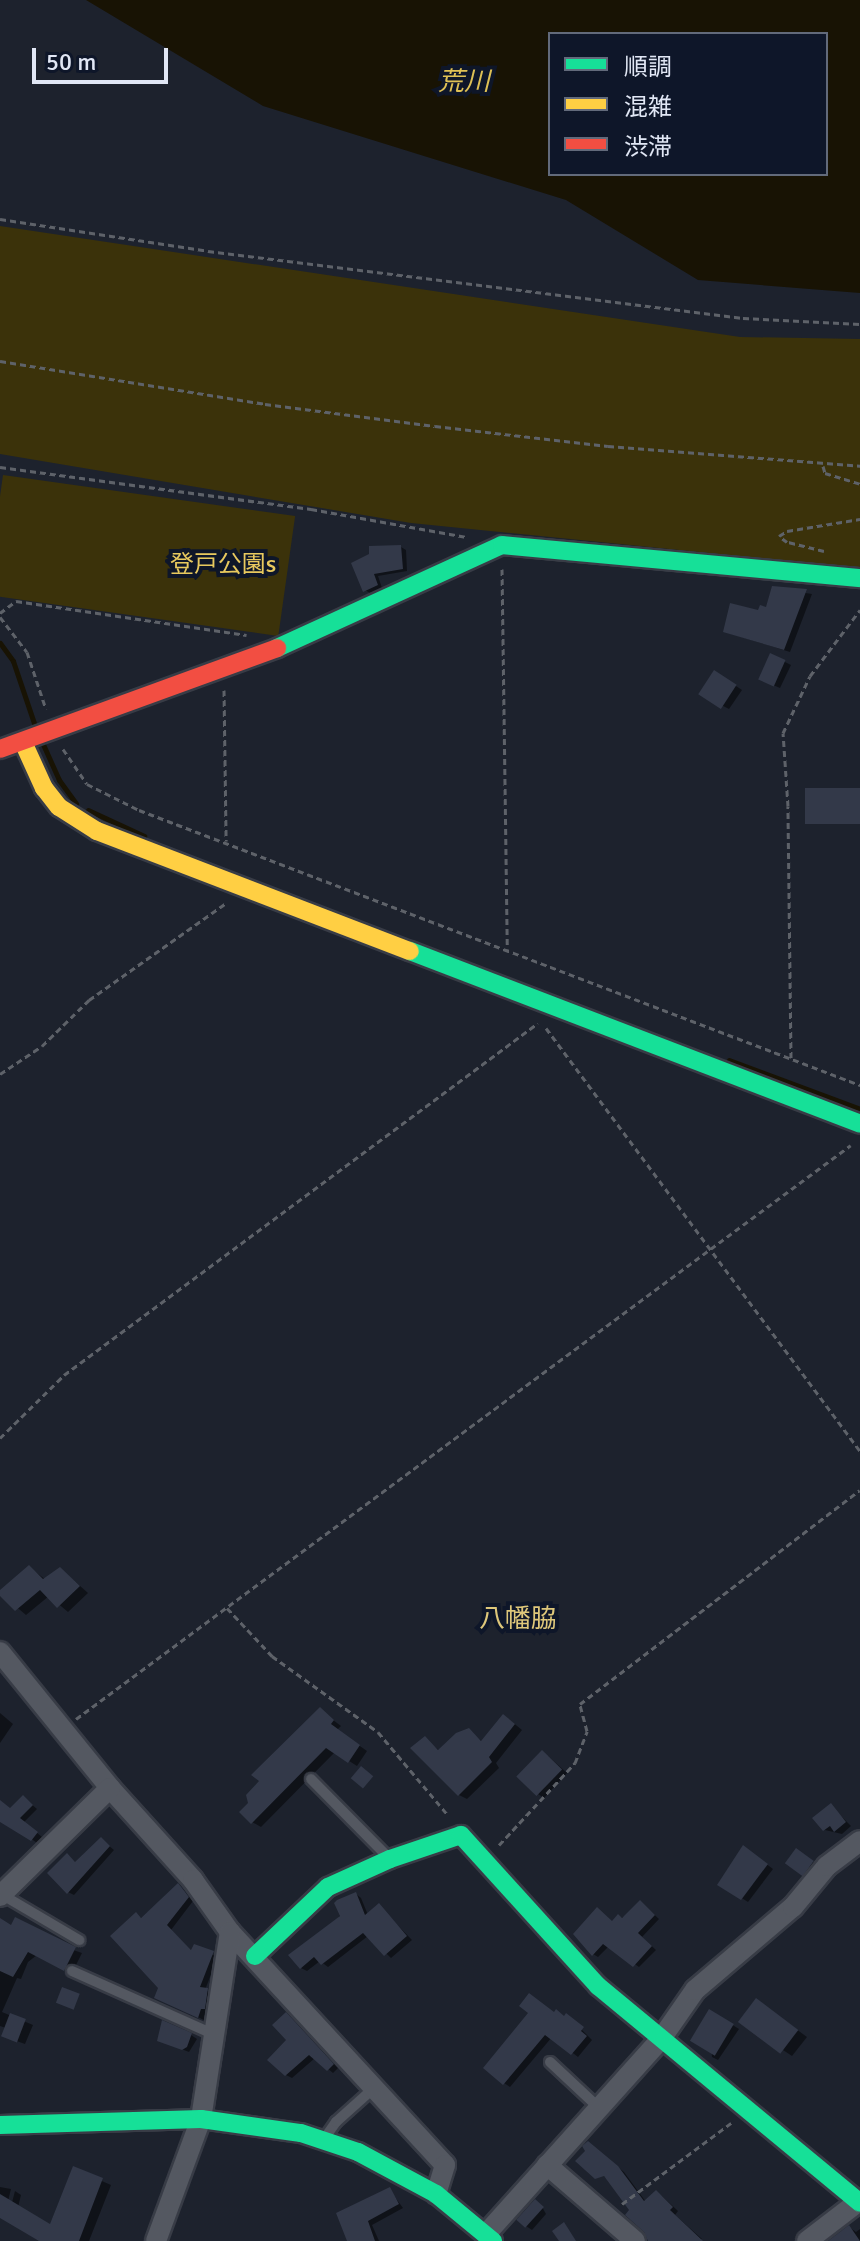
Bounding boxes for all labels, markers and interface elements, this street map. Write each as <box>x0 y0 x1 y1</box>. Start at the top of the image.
scale bar <box>36 32 172 82</box>
legend <box>548 32 828 176</box>
text: 50 m <box>46 47 96 77</box>
text: 順調 <box>624 52 672 82</box>
water label: 荒川 <box>438 67 490 99</box>
text: 混雑 <box>624 92 672 122</box>
text: 渋滞 <box>624 132 672 162</box>
park label: 登戸公園s <box>170 551 276 579</box>
district label: 八幡脇 <box>479 1604 557 1636</box>

